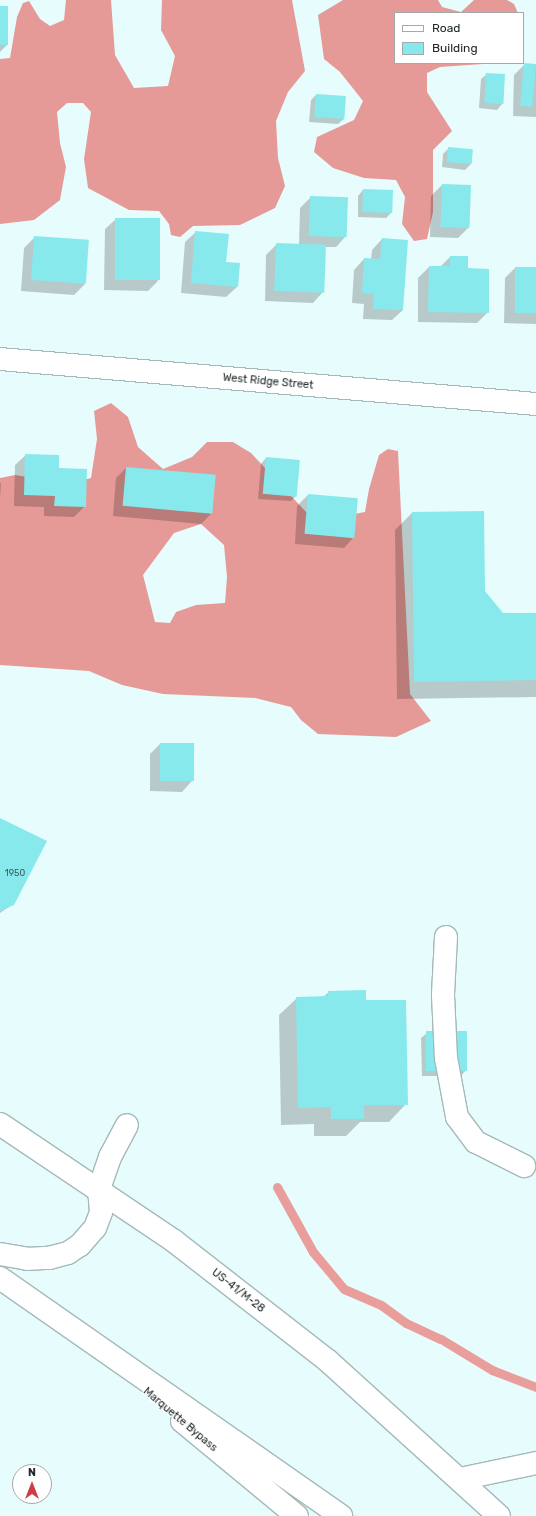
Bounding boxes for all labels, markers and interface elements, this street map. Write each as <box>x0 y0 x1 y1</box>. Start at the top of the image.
legend <box>394 12 524 64</box>
text: Road <box>432 21 460 35</box>
text: Building <box>432 41 478 55</box>
street label: West Ridge Street <box>222 371 314 393</box>
house number: 1950 <box>5 868 25 878</box>
street label: US-41/M-28 <box>209 1266 267 1316</box>
street label: Marquette Bypass <box>140 1385 220 1455</box>
north arrow <box>12 1464 52 1504</box>
text: N <box>28 1466 36 1479</box>

